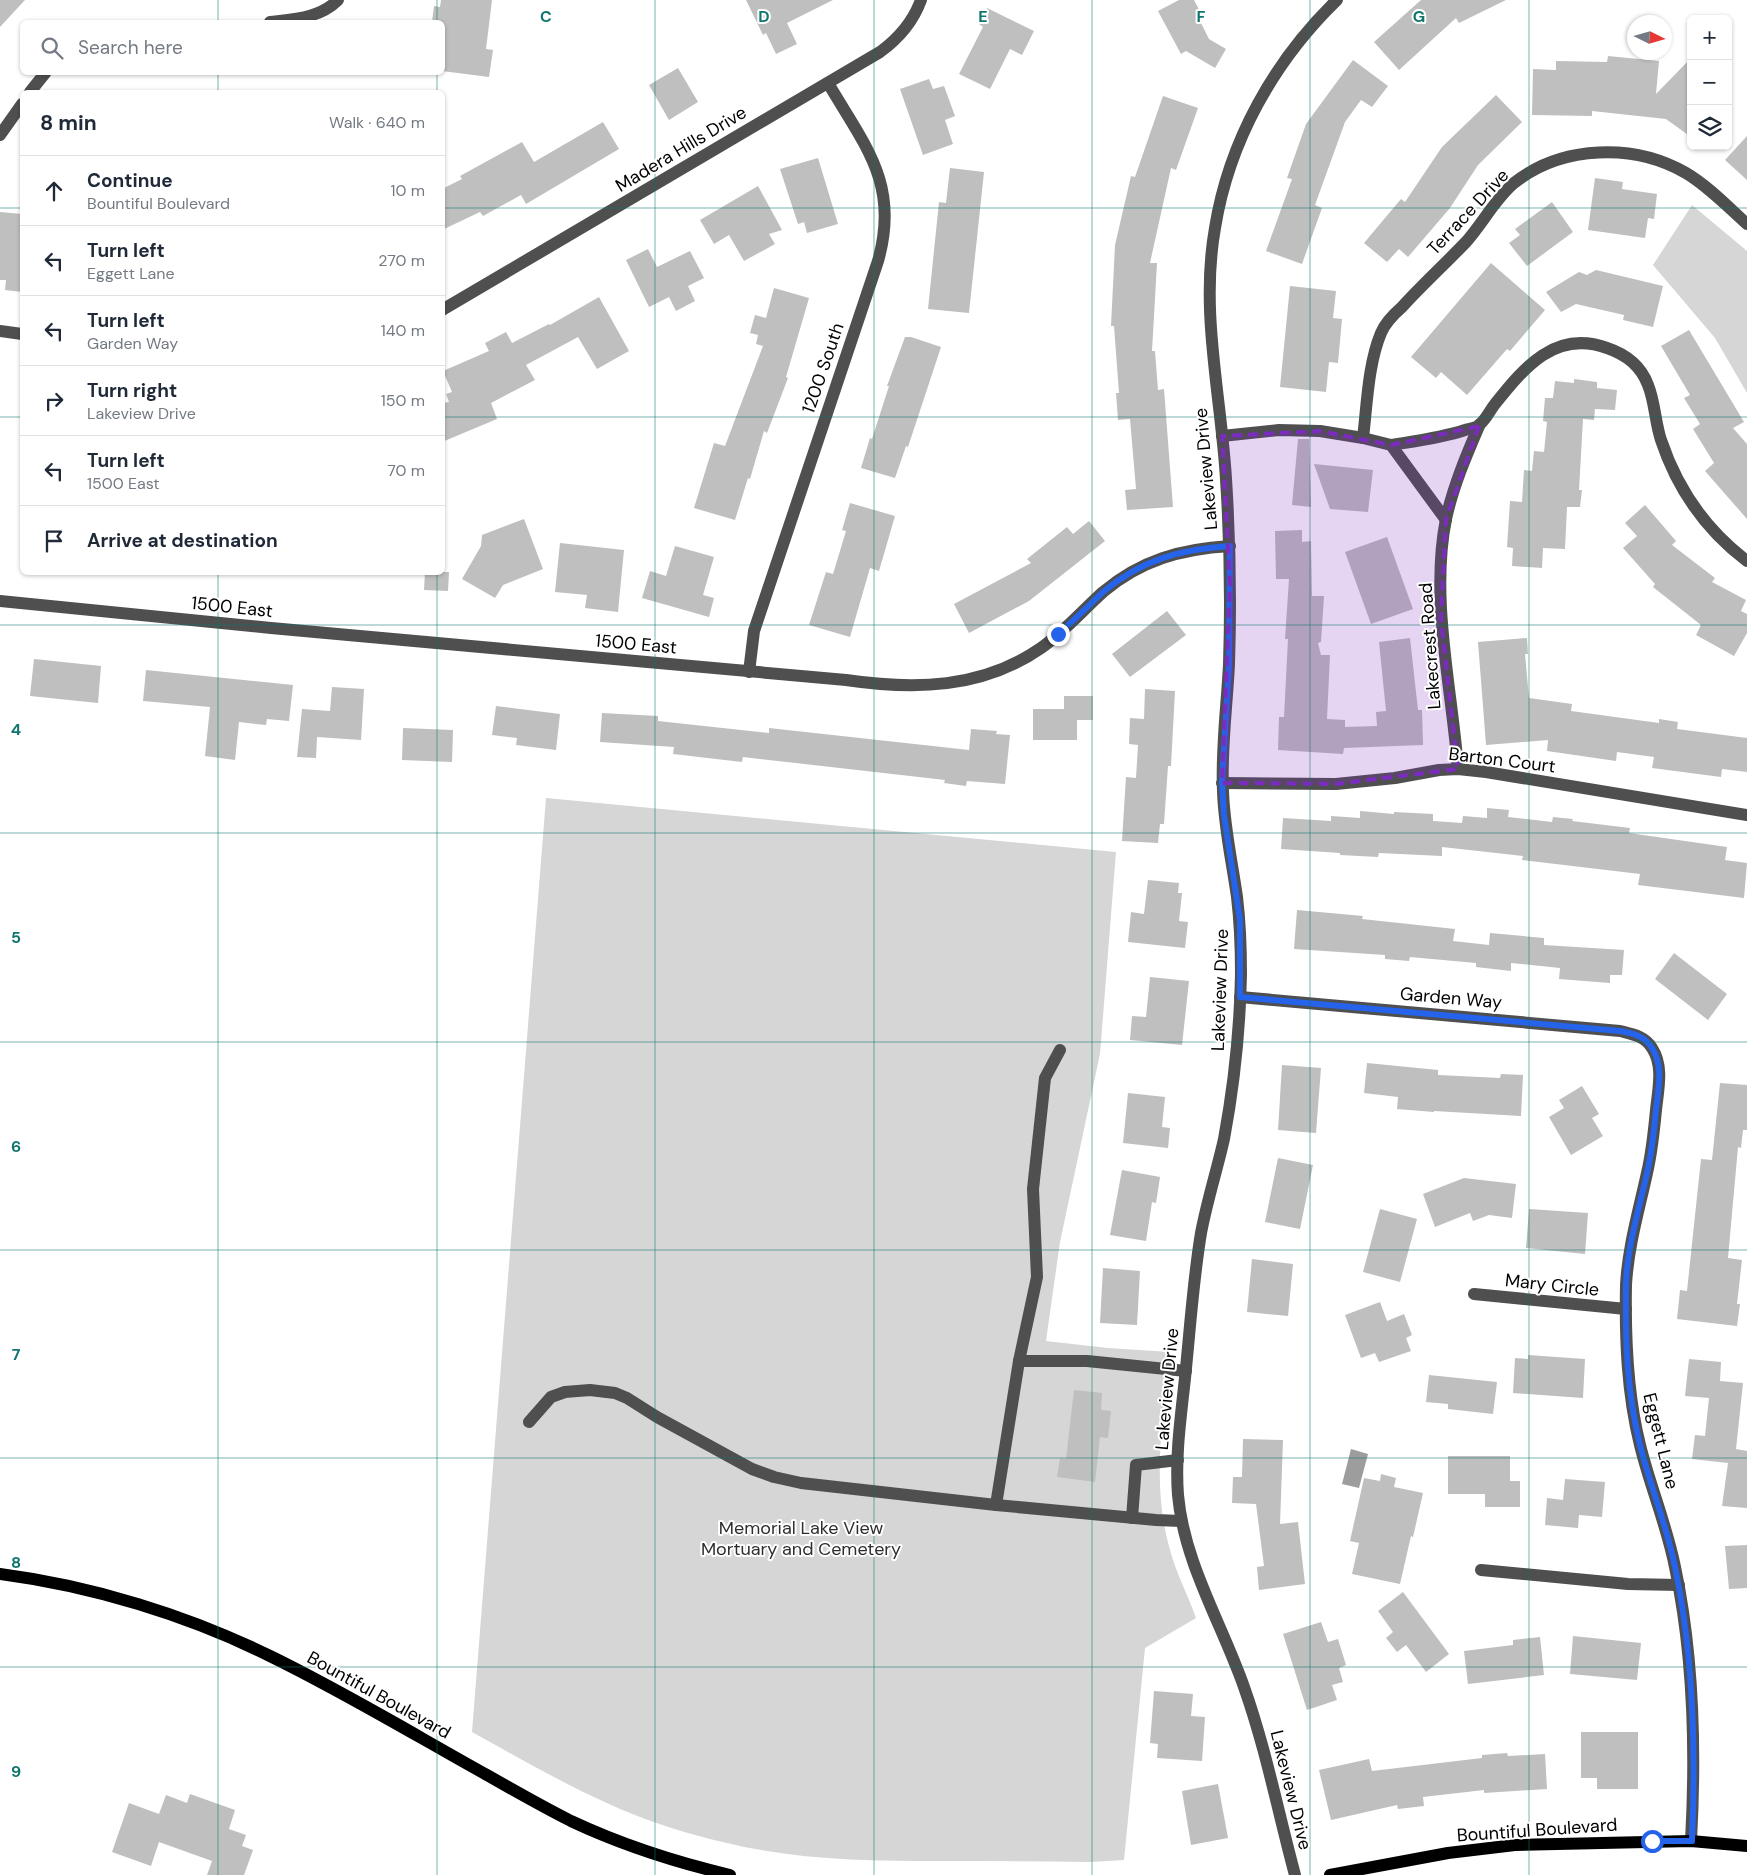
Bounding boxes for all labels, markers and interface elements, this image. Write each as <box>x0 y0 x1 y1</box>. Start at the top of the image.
text: C <box>540 6 552 27</box>
text: D <box>758 6 770 27</box>
text: E <box>978 6 988 27</box>
text: F <box>1197 6 1206 27</box>
text: G <box>1413 6 1425 27</box>
north arrow <box>1627 15 1672 60</box>
map controls <box>1687 15 1732 150</box>
button: + <box>1687 15 1732 60</box>
search box <box>20 20 445 75</box>
icon: search <box>38 34 66 62</box>
text: Search here <box>78 35 183 60</box>
button: − <box>1687 60 1732 105</box>
street label: Madera Hills Drive <box>611 100 751 198</box>
button: layers <box>1687 105 1732 150</box>
text: 8 min <box>40 109 97 137</box>
text: Walk · 640 m <box>329 112 425 133</box>
street label: Terrace Drive <box>1422 164 1514 260</box>
text: Continue <box>87 168 173 193</box>
icon: ahead <box>40 177 68 205</box>
text: 10 m <box>391 180 425 201</box>
text: Bountiful Boulevard <box>87 193 230 214</box>
text: Turn left <box>87 238 165 263</box>
icon: left <box>40 247 68 275</box>
text: 270 m <box>378 250 425 271</box>
text: Eggett Lane <box>87 263 175 284</box>
text: Turn left <box>87 308 165 333</box>
icon: left <box>40 317 68 345</box>
text: 140 m <box>381 320 425 341</box>
street label: 1200 South <box>796 320 850 416</box>
text: Garden Way <box>87 333 178 354</box>
text: Turn right <box>87 378 177 403</box>
icon: right <box>40 387 68 415</box>
text: 150 m <box>381 390 425 411</box>
text: Lakeview Drive <box>87 403 196 424</box>
street label: Lakeview Drive <box>1189 407 1223 531</box>
text: Turn left <box>87 448 165 473</box>
icon: left <box>40 457 68 485</box>
text: 70 m <box>387 460 425 481</box>
text: 1500 East <box>87 473 160 494</box>
icon: arrive <box>40 527 68 555</box>
text: Arrive at destination <box>87 528 278 553</box>
street label: Lakecrest Road <box>1414 582 1446 710</box>
street label: 1500 East <box>190 591 274 623</box>
route end <box>1047 623 1070 646</box>
street label: 1500 East <box>594 628 678 660</box>
text: 4 <box>11 719 21 740</box>
street label: Barton Court <box>1447 742 1557 778</box>
text: 5 <box>11 927 21 948</box>
street label: Lakeview Drive <box>1206 928 1234 1052</box>
street label: Garden Way <box>1399 982 1503 1014</box>
text: 6 <box>11 1136 21 1157</box>
street label: Mary Circle <box>1504 1268 1600 1302</box>
street label: Lakeview Drive <box>1150 1327 1184 1451</box>
text: 7 <box>12 1344 21 1365</box>
street label: Eggett Lane <box>1637 1390 1685 1492</box>
park label: Memorial Lake View Mortuary and Cemetery <box>701 1516 901 1561</box>
text: 8 <box>11 1552 21 1573</box>
street label: Bountiful Boulevard <box>303 1645 455 1745</box>
street label: Lakeview Drive <box>1265 1728 1317 1852</box>
text: 9 <box>11 1761 21 1782</box>
street label: Bountiful Boulevard <box>1456 1812 1618 1848</box>
route start <box>1641 1830 1664 1853</box>

